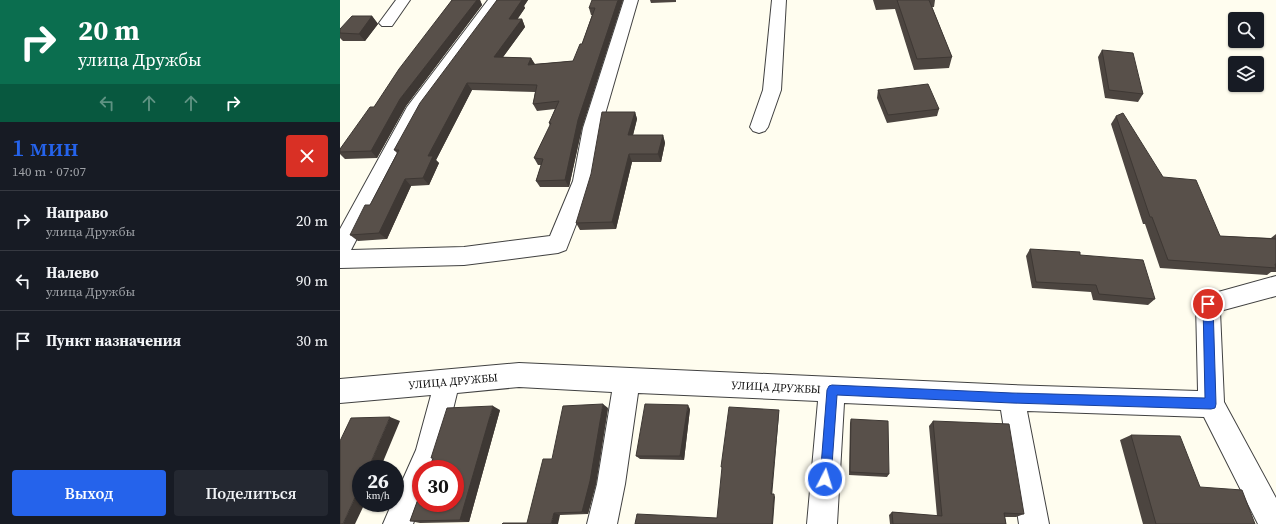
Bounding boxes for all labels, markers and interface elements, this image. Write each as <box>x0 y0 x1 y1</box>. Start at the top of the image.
text: 20 m <box>78 11 140 49</box>
map controls <box>1228 12 1264 92</box>
button: search <box>1228 12 1264 48</box>
icon: right <box>12 16 64 68</box>
text: улица Дружбы <box>78 47 202 72</box>
button: layers <box>1228 56 1264 92</box>
icon: left <box>96 92 118 114</box>
icon: ahead <box>138 92 160 114</box>
icon: ahead <box>180 92 202 114</box>
icon: right <box>222 92 244 114</box>
text: 1 мин <box>12 131 79 164</box>
button: close <box>286 135 328 177</box>
text: 140 m · 07:07 <box>12 163 86 180</box>
text: Направо <box>46 202 108 223</box>
icon: right <box>12 210 34 232</box>
text: 20 m <box>296 210 328 231</box>
text: улица Дружбы <box>46 223 135 240</box>
text: Налево <box>46 262 99 283</box>
icon: left <box>12 270 34 292</box>
text: 90 m <box>296 270 328 291</box>
text: улица Дружбы <box>46 283 135 300</box>
pin <box>1191 287 1225 321</box>
icon: arrive <box>1197 293 1219 315</box>
icon: arrive <box>12 330 34 352</box>
text: Пункт назначения <box>46 330 181 351</box>
text: 30 m <box>296 330 328 351</box>
street label: УЛИЦА ДРУЖБЫ <box>408 370 498 393</box>
street label: УЛИЦА ДРУЖБЫ <box>731 378 821 397</box>
position arrow <box>804 458 846 500</box>
speed limit sign: 30 <box>412 460 464 512</box>
text: 26 <box>367 467 389 495</box>
button: Выход <box>12 470 166 516</box>
button: Поделиться <box>174 470 328 516</box>
text: km/h <box>366 489 390 502</box>

